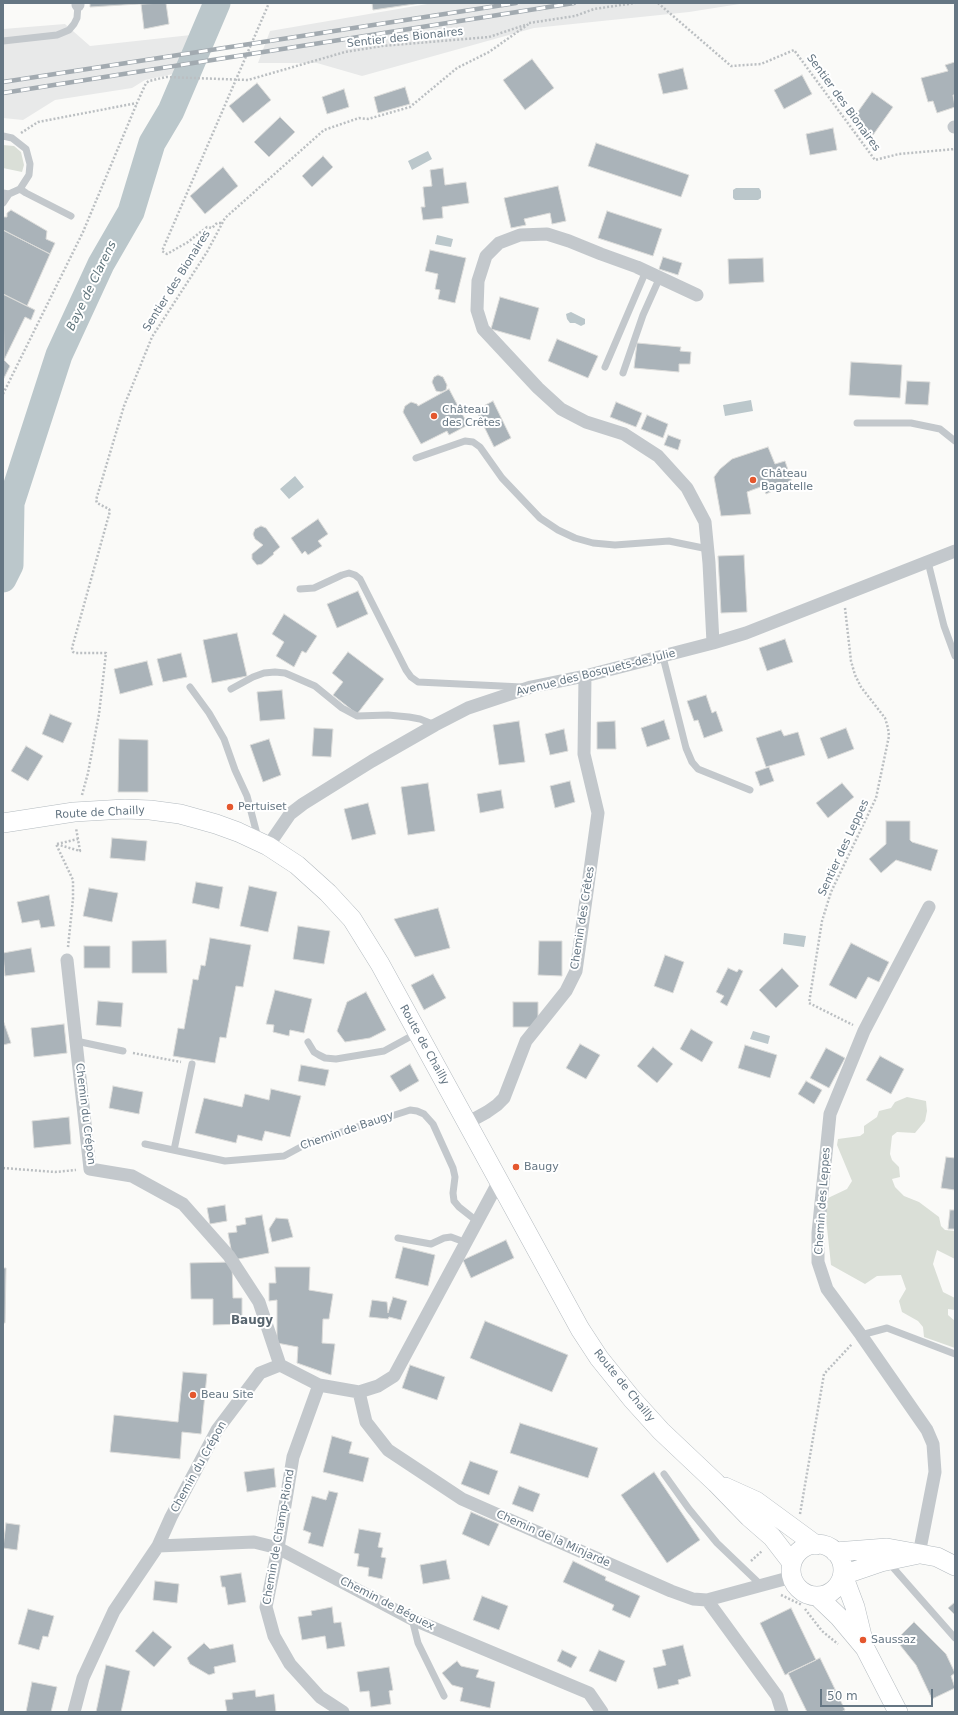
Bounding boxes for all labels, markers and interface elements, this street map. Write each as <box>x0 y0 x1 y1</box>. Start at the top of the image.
street label: Sentier des Bionaires <box>346 25 464 51</box>
street label: Sentier des Bionaires <box>803 52 883 154</box>
street label: Sentier des Bionaires <box>140 228 214 334</box>
water label: Baye de Clarens <box>64 239 120 333</box>
place label: Château des Crêtes <box>442 403 501 429</box>
marker: Château des Crêtes <box>429 411 439 421</box>
place label: Château Bagatelle <box>761 467 813 493</box>
marker: Château Bagatelle <box>748 475 758 485</box>
street label: Avenue des Bosquets-de-Julie <box>515 647 677 699</box>
street label: Sentier des Leppes <box>816 798 872 898</box>
place label: Pertuiset <box>238 800 287 814</box>
marker: Pertuiset <box>225 802 235 812</box>
street label: Route de Chailly <box>55 804 145 822</box>
street label: Chemin des Crêtes <box>568 866 598 970</box>
street label: Route de Chailly <box>396 1003 452 1087</box>
street label: Chemin du Crépon <box>72 1062 98 1166</box>
street label: Chemin de Baugy <box>299 1109 395 1153</box>
street label: Chemin des Leppes <box>813 1147 833 1255</box>
place label: Baugy <box>524 1160 559 1174</box>
marker: Baugy <box>511 1162 521 1172</box>
district label: Baugy <box>231 1314 273 1328</box>
street label: Route de Chailly <box>591 1347 657 1425</box>
place label: Beau Site <box>201 1388 254 1402</box>
marker: Beau Site <box>188 1390 198 1400</box>
street label: Chemin du Crépon <box>168 1419 230 1515</box>
street label: Chemin de Champ-Riond <box>261 1468 297 1606</box>
street label: Chemin de la Minjarde <box>494 1508 612 1570</box>
street label: Chemin de Béguex <box>338 1574 436 1634</box>
place label: Saussaz <box>871 1633 916 1647</box>
marker: Saussaz <box>858 1635 868 1645</box>
scale bar <box>822 1681 935 1707</box>
text: 50 m <box>827 1689 858 1703</box>

